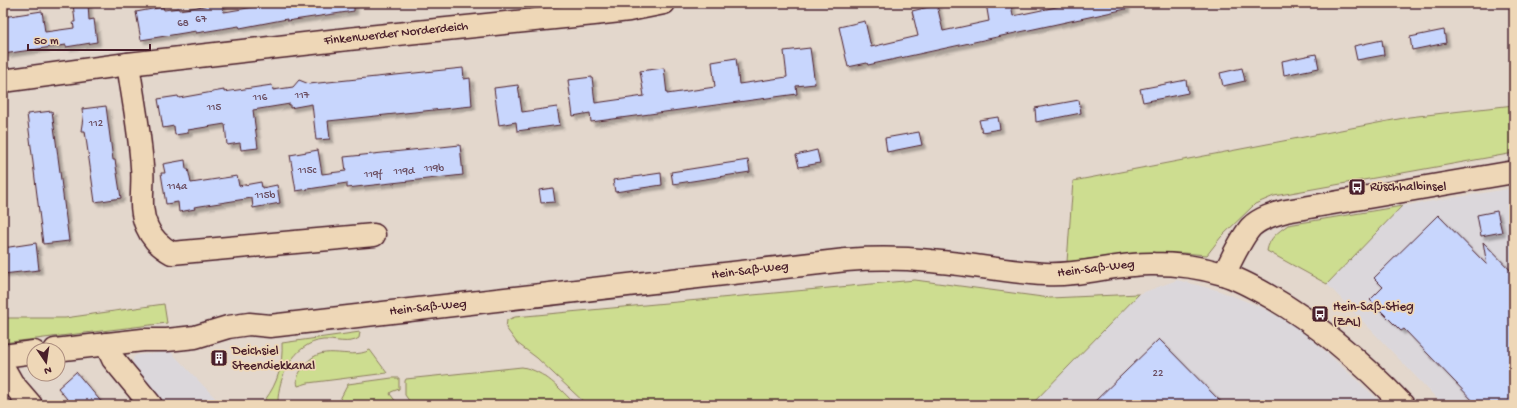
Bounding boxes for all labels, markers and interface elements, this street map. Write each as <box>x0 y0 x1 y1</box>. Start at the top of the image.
house number: 67 <box>195 14 207 26</box>
house number: 68 <box>177 18 189 30</box>
street label: Finkenwerder Norderdeich <box>322 19 469 49</box>
scale bar <box>28 26 150 52</box>
text: 50 m <box>34 35 59 49</box>
house number: 117 <box>294 90 310 102</box>
house number: 116 <box>252 92 268 104</box>
house number: 115 <box>206 102 222 114</box>
house number: 112 <box>88 118 104 130</box>
house number: 119b <box>423 163 444 175</box>
house number: 115c <box>297 165 317 177</box>
house number: 119d <box>393 166 416 178</box>
house number: 119f <box>363 168 384 181</box>
bus stop icon: Rüschhalbinsel <box>1347 177 1367 197</box>
place label: Rüschhalbinsel <box>1370 180 1447 195</box>
house number: 114a <box>166 181 188 193</box>
house number: 115b <box>254 190 275 202</box>
street label: Hein-Saß-Weg <box>1057 257 1135 281</box>
street label: Hein-Saß-Weg <box>711 259 789 283</box>
street label: Hein-Saß-Weg <box>389 296 467 320</box>
place label: Hein-Saß-Stieg (ZAL) <box>1333 300 1414 330</box>
bus stop icon: Hein-Saß-Stieg (ZAL) <box>1310 304 1330 324</box>
north arrow <box>26 342 66 382</box>
place label: Deichsiel Steendiekkanal <box>231 344 315 374</box>
building icon: Deichsiel Steendiekkanal <box>209 348 229 368</box>
text: N <box>43 363 53 376</box>
house number: 22 <box>1153 368 1164 380</box>

